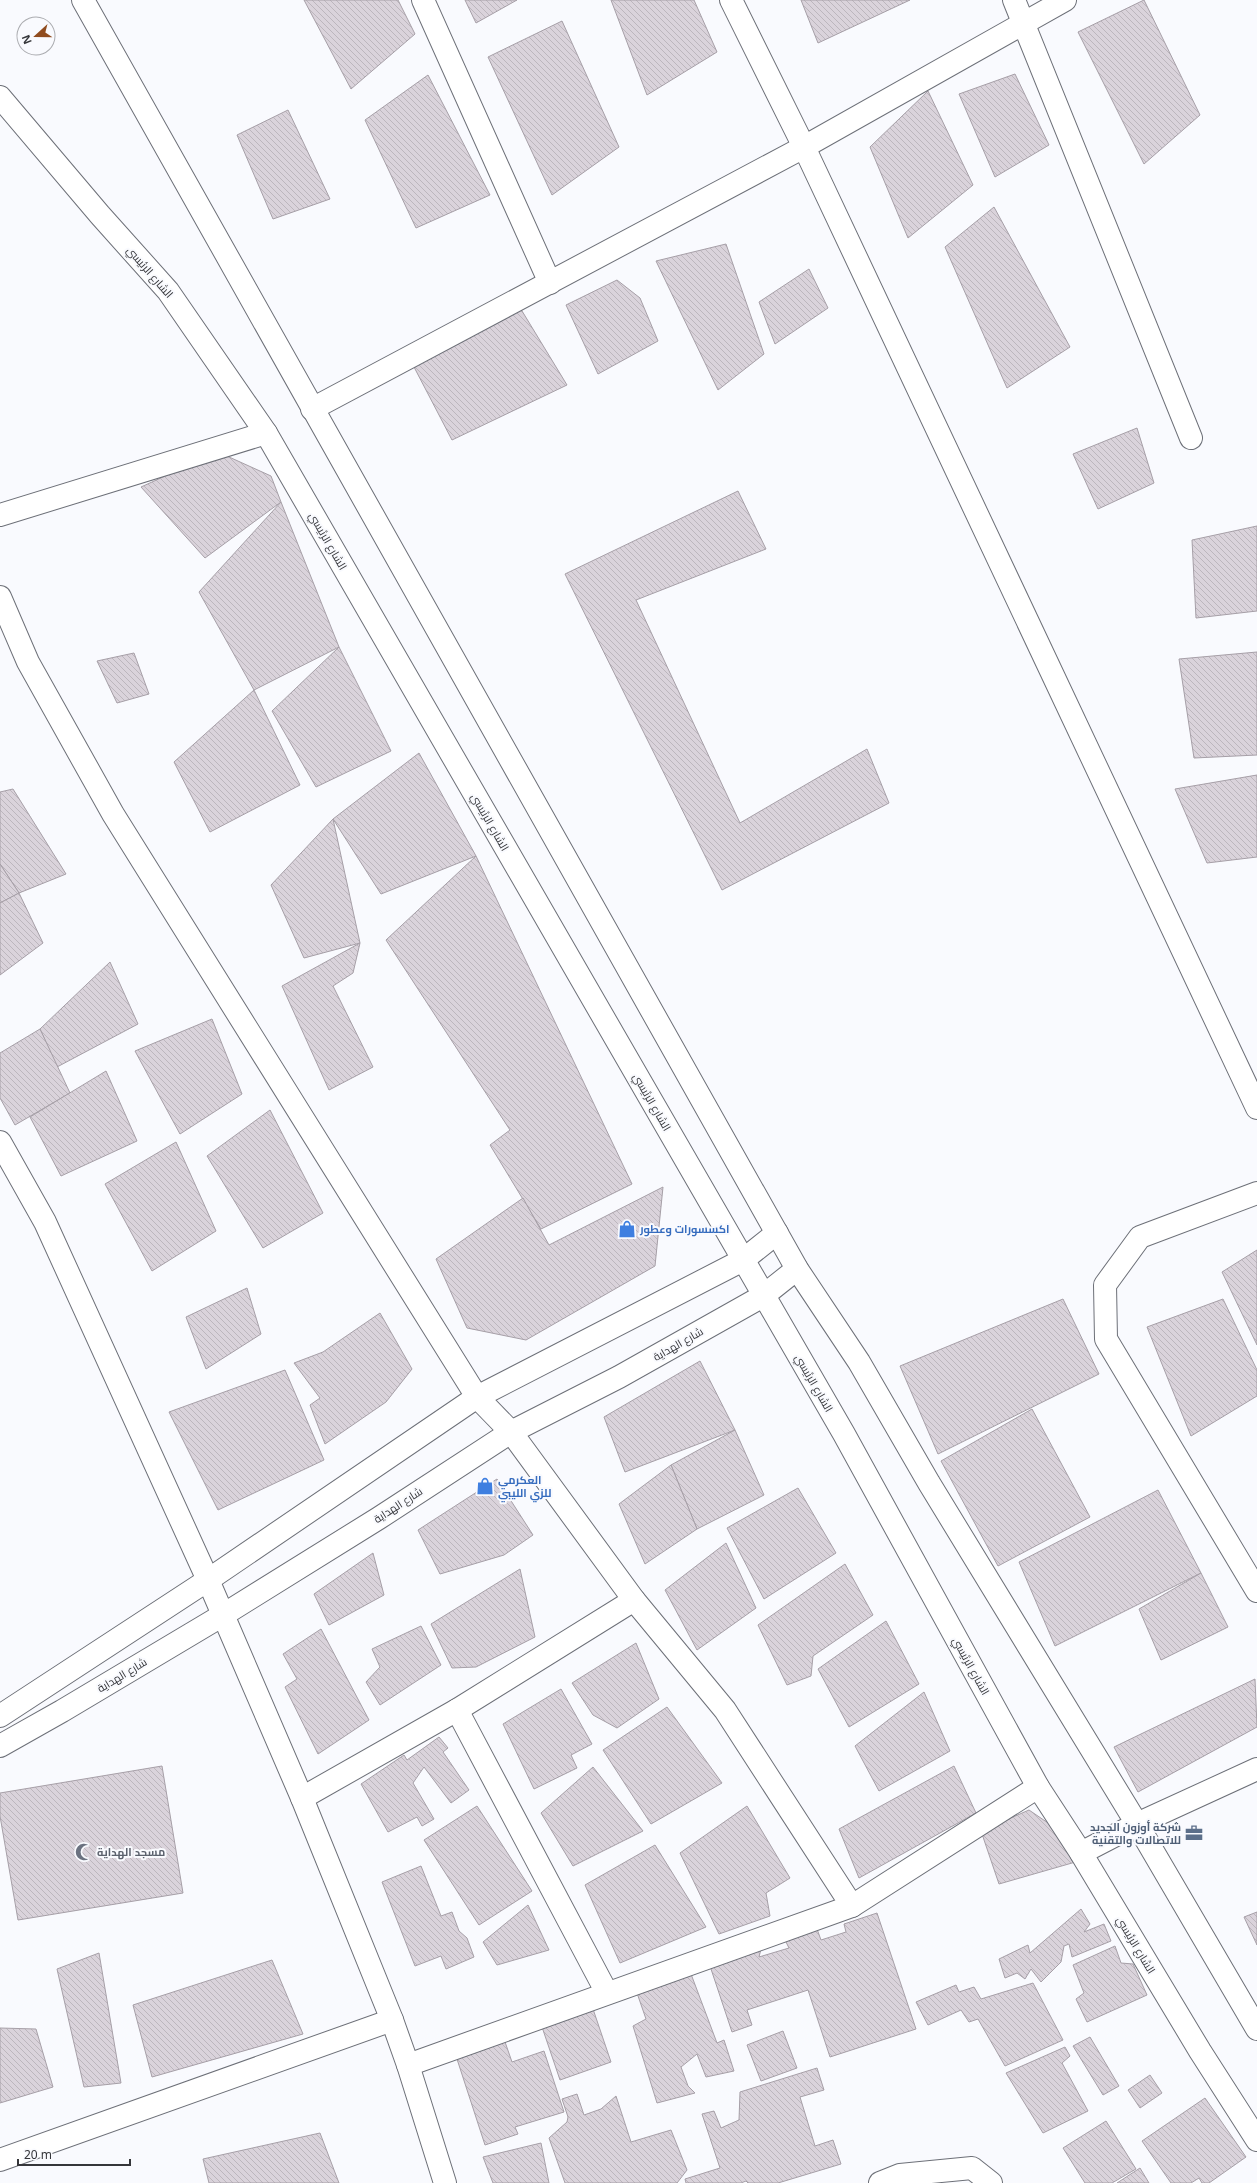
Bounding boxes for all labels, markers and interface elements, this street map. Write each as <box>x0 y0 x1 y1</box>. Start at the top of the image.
north arrow <box>16 16 56 56</box>
text: N <box>18 33 35 47</box>
street label: الشارع الرئيسي <box>123 243 177 301</box>
street label: الشارع الرئيسي <box>305 509 351 573</box>
street label: الشارع الرئيسي <box>467 790 513 854</box>
street label: الشارع الرئيسي <box>629 1070 675 1134</box>
shop icon: اكسسورات وعطور <box>617 1219 637 1239</box>
place label: اكسسورات وعطور <box>639 1221 729 1237</box>
street label: شارع الهداية <box>650 1323 706 1365</box>
street label: الشارع الرئيسي <box>791 1351 837 1415</box>
place label: العكرمي للزي الليبي <box>498 1472 551 1503</box>
shop icon: العكرمي للزي الليبي <box>475 1476 495 1496</box>
street label: شارع الهداية <box>370 1483 426 1527</box>
street label: الشارع الرئيسي <box>948 1634 994 1698</box>
street label: شارع الهداية <box>94 1654 150 1696</box>
place label: شركة أوزون الجديد للاتصالات والتقنية <box>1090 1819 1181 1848</box>
office icon: شركة أوزون الجديد للاتصالات والتقنية <box>1184 1823 1204 1843</box>
mosque icon: مسجد الهداية <box>74 1842 94 1862</box>
place label: مسجد الهداية <box>97 1844 165 1860</box>
street label: الشارع الرئيسي <box>1113 1913 1159 1977</box>
scale bar <box>18 2141 130 2167</box>
text: 20 m <box>24 2146 52 2163</box>

